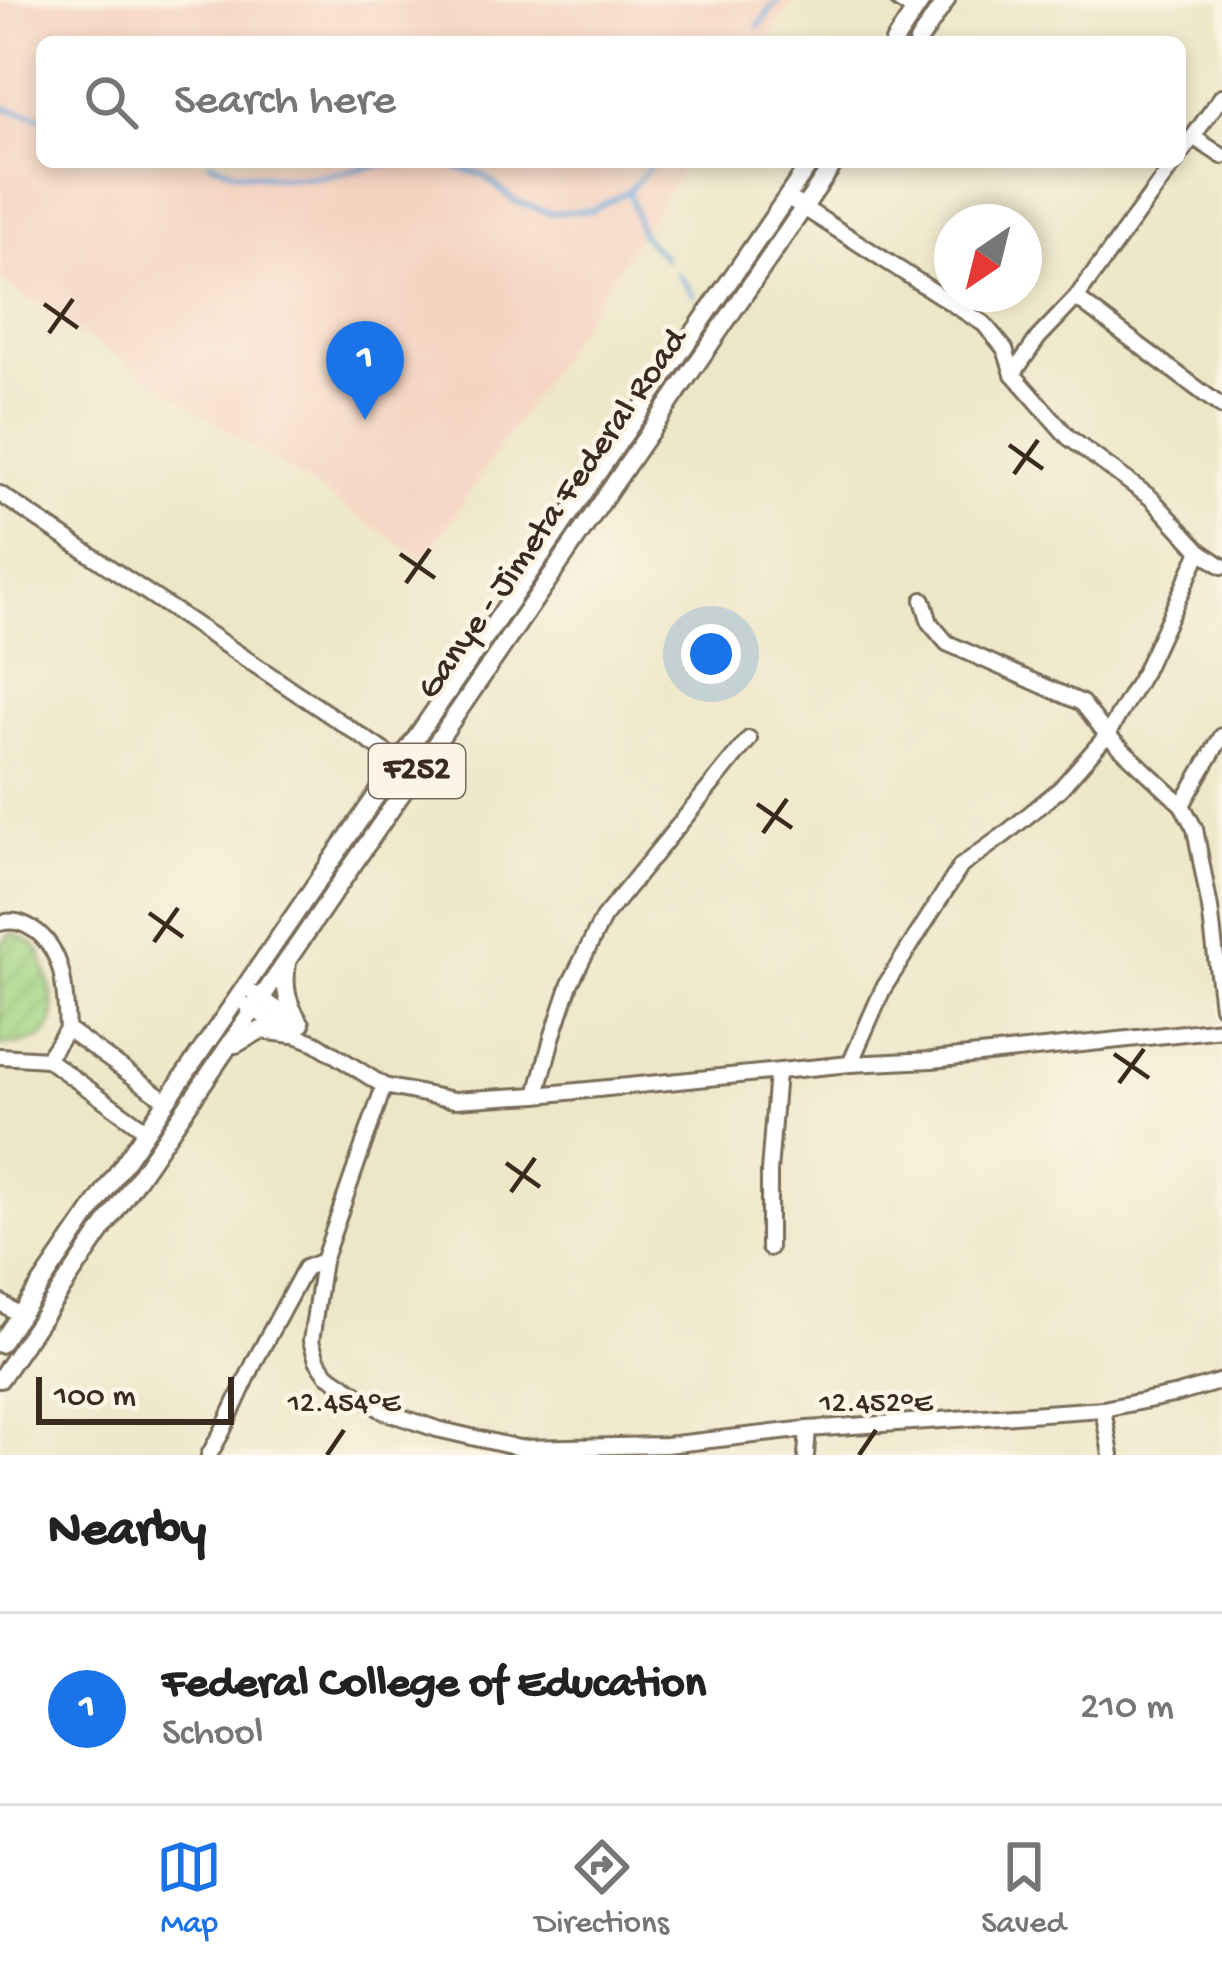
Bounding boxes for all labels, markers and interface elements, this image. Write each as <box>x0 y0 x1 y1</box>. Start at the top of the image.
search box <box>36 36 1186 168</box>
icon: search <box>78 69 144 135</box>
text: Search here <box>174 76 396 129</box>
north arrow <box>934 204 1042 312</box>
street label: Ganye - Jimeta Federal Road <box>409 319 700 709</box>
pin: 1 <box>326 321 404 420</box>
your location <box>681 624 741 684</box>
road number: F252 <box>369 744 465 798</box>
scale bar <box>36 1371 234 1424</box>
text: 100 m <box>54 1379 136 1417</box>
text: 12.454°E <box>287 1388 402 1423</box>
text: 12.452°E <box>818 1388 934 1423</box>
text: Nearby <box>48 1503 206 1563</box>
text: Federal College of Education <box>162 1659 706 1712</box>
text: 1 <box>79 1686 95 1732</box>
text: 210 m <box>1080 1686 1174 1732</box>
text: School <box>162 1712 263 1758</box>
tab: Map <box>156 1834 222 1944</box>
tab: Directions <box>535 1834 669 1944</box>
tab: Saved <box>981 1834 1066 1944</box>

